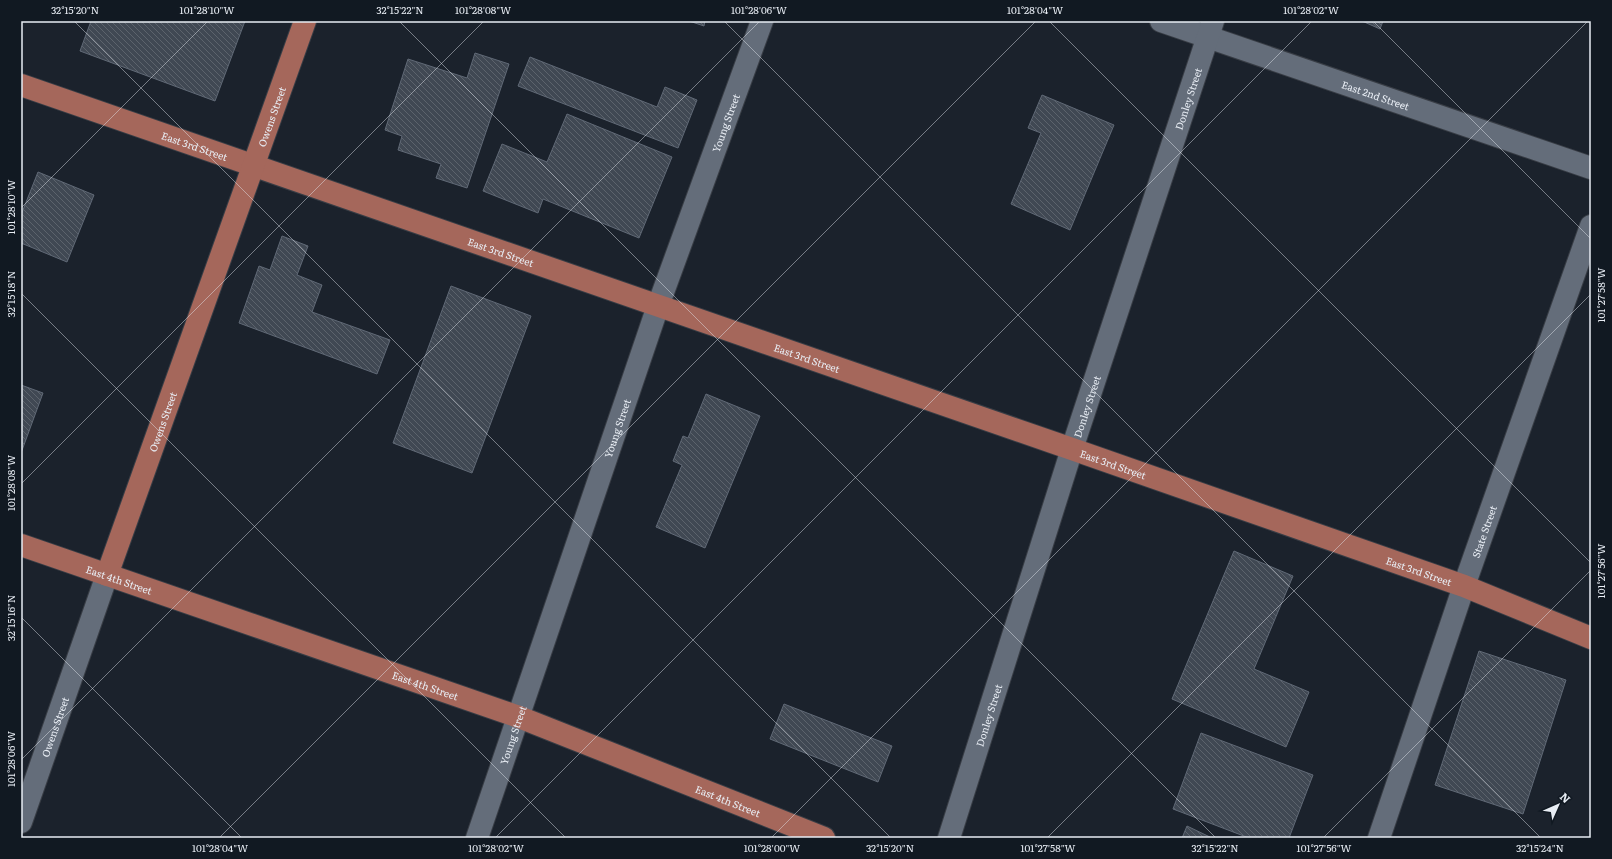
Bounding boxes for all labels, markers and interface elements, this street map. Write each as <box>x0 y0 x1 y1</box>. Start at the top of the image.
text: 32°15'20"N <box>51 2 99 17</box>
text: 101°28'10"W <box>180 2 234 17</box>
text: 32°15'22"N <box>376 2 424 17</box>
text: 101°28'08"W <box>455 2 511 17</box>
text: 101°28'06"W <box>731 2 787 17</box>
text: 101°28'04"W <box>1007 2 1063 17</box>
text: 101°28'02"W <box>1283 2 1339 17</box>
street label: Donley Street <box>1170 65 1205 132</box>
street label: East 2nd Street <box>1340 76 1412 113</box>
street label: Owens Street <box>253 84 289 149</box>
street label: Young Street <box>707 91 742 154</box>
street label: East 3rd Street <box>160 127 230 164</box>
text: 101°28'10"W <box>3 180 18 234</box>
street label: East 3rd Street <box>466 233 536 270</box>
text: 101°27'58"W <box>1593 267 1608 322</box>
text: 32°15'18"N <box>3 271 18 317</box>
street label: East 3rd Street <box>772 339 842 376</box>
street label: Donley Street <box>1069 373 1103 439</box>
street label: Owens Street <box>144 389 180 454</box>
street label: Young Street <box>599 397 633 459</box>
street label: East 3rd Street <box>1078 445 1148 482</box>
text: 101°28'08"W <box>3 455 18 511</box>
street label: State Street <box>1467 503 1500 560</box>
text: 101°27'56"W <box>1593 544 1608 598</box>
street label: East 3rd Street <box>1384 552 1454 589</box>
street label: East 4th Street <box>84 561 154 597</box>
text: 32°15'16"N <box>3 595 18 641</box>
street label: East 4th Street <box>390 666 461 703</box>
street label: Donley Street <box>971 682 1005 748</box>
street label: Owens Street <box>37 694 72 759</box>
street label: Young Street <box>495 703 529 766</box>
text: 101°28'06"W <box>3 731 18 787</box>
street label: East 4th Street <box>693 780 763 820</box>
north arrow <box>1538 785 1578 825</box>
text: N <box>1557 788 1575 806</box>
text: 101°28'04"W <box>192 840 248 855</box>
text: 101°28'02"W <box>468 840 524 855</box>
text: 101°28'00"W <box>744 840 800 855</box>
text: 32°15'20"N <box>866 840 914 855</box>
text: 101°27'58"W <box>1021 840 1076 855</box>
text: 32°15'22"N <box>1191 840 1239 855</box>
text: 101°27'56"W <box>1297 840 1351 855</box>
text: 32°15'24"N <box>1516 840 1564 855</box>

